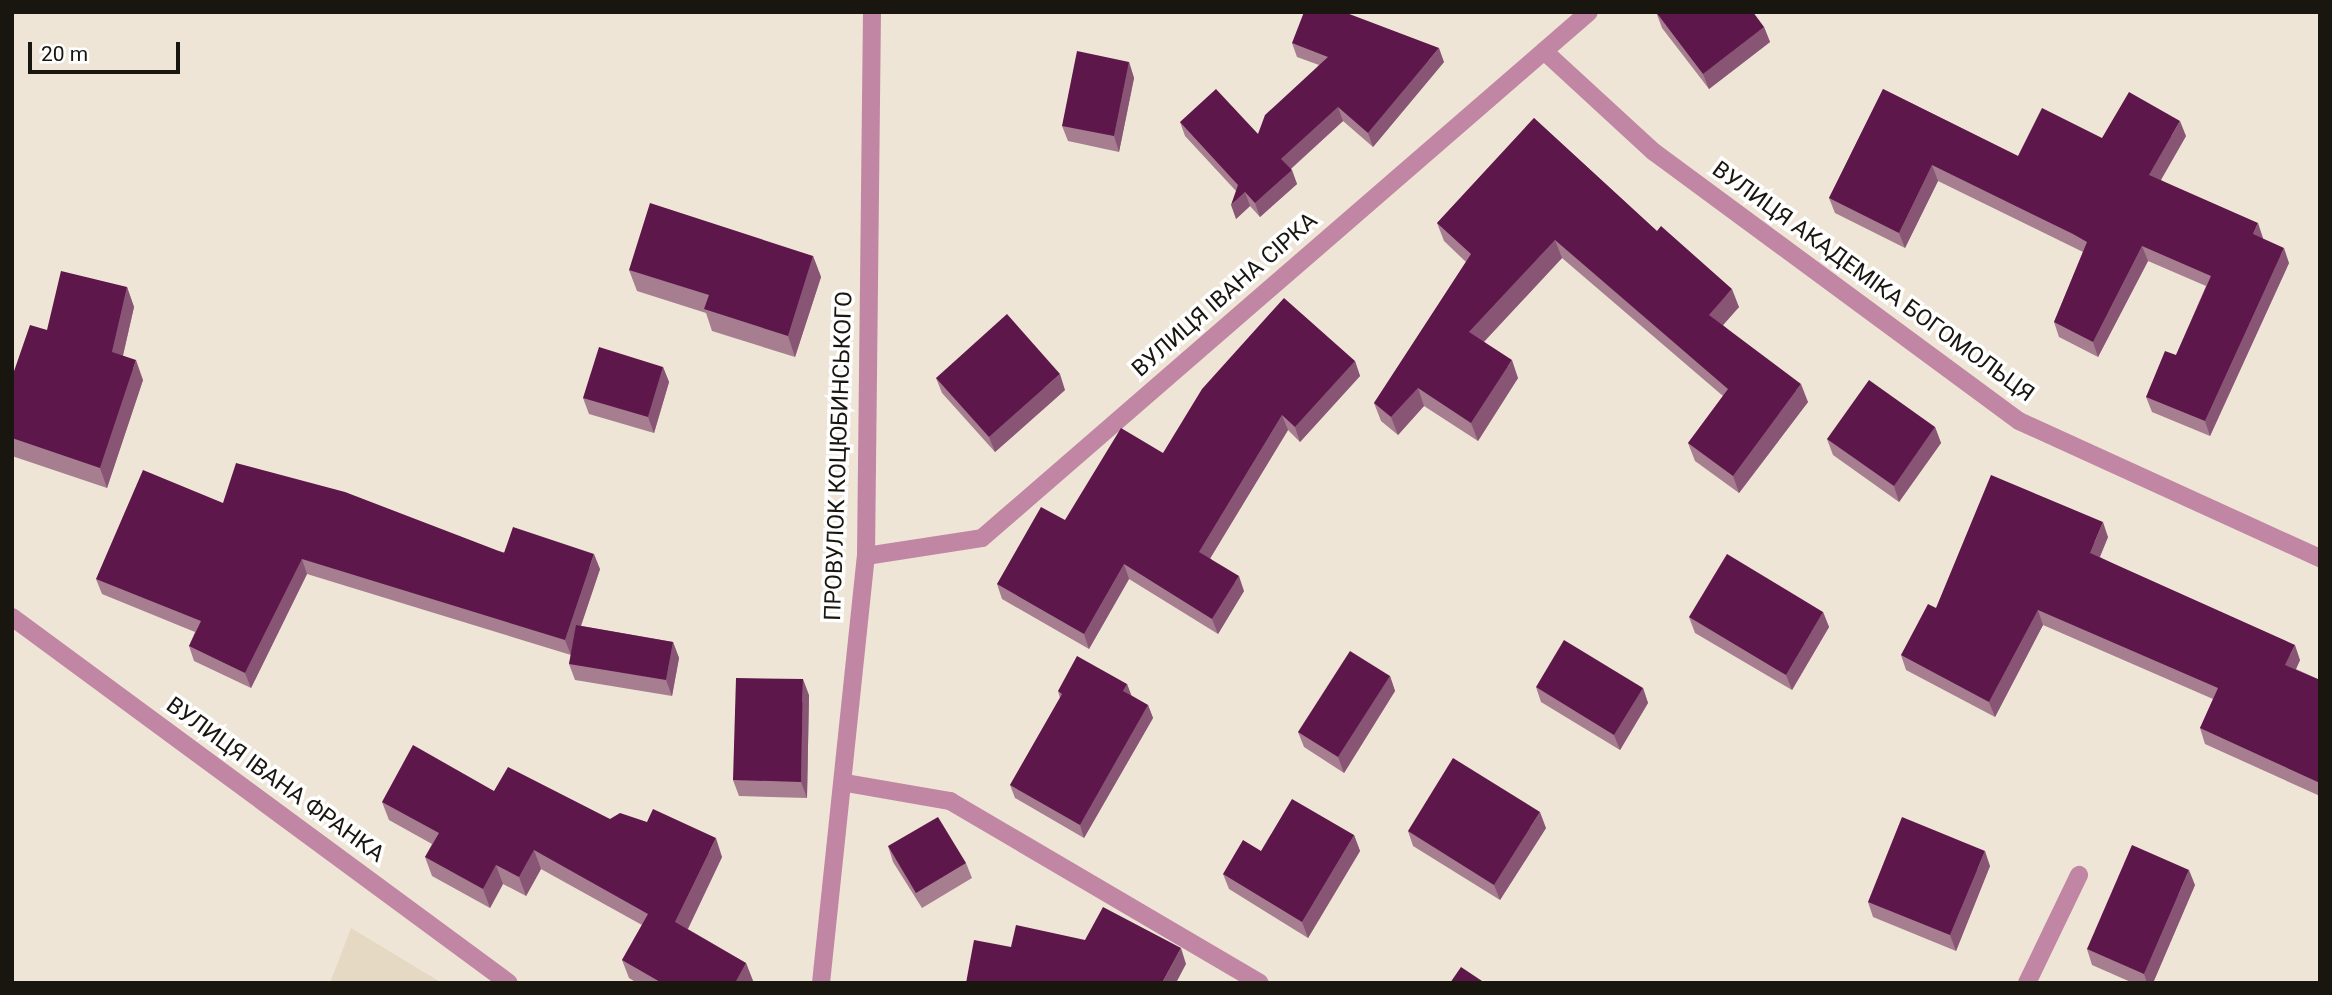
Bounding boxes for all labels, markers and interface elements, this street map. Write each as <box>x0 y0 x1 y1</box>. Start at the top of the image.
scale bar <box>32 28 184 72</box>
text: 20 m <box>41 42 88 66</box>
street label: ВУЛИЦЯ АКАДЕМІКА БОГОМОЛЬЦЯ <box>1707 156 2039 408</box>
street label: ВУЛИЦЯ ІВАНА СІРКА <box>1127 207 1323 383</box>
street label: ПРОВУЛОК КОЦЮБИНСЬКОГО <box>819 291 859 621</box>
street label: ВУЛИЦЯ ІВАНА ФРАНКА <box>161 692 389 868</box>

